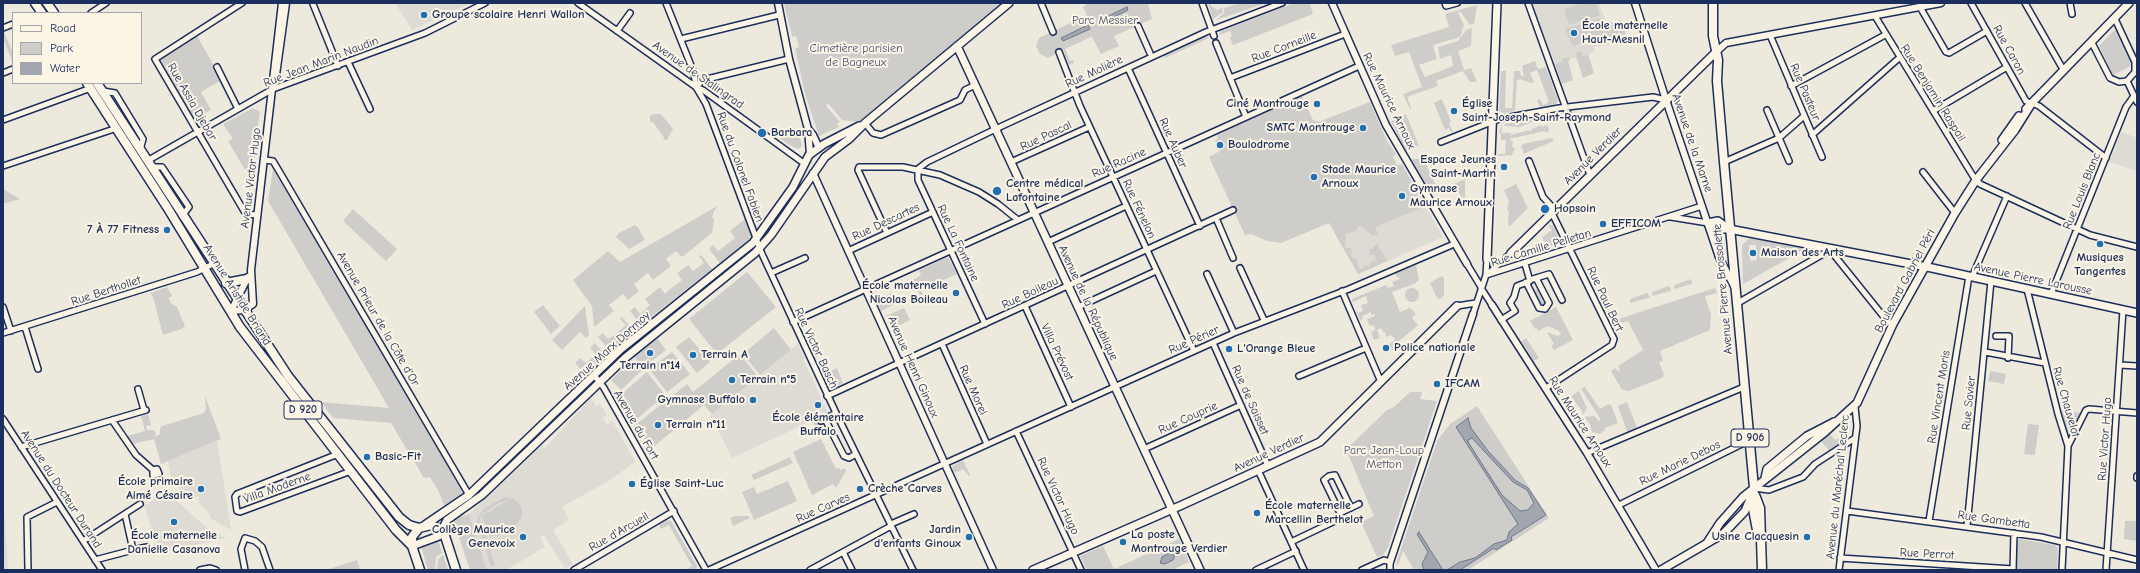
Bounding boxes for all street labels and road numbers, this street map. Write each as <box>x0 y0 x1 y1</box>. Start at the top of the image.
street label: Rue Caron <box>1990 23 2028 77</box>
street label: Rue Corneille <box>1249 28 1319 66</box>
street label: Rue Jean Marin Naudin <box>261 33 381 91</box>
street label: Avenue de Stalingrad <box>650 38 746 112</box>
street label: Rue Benjamin Raspail <box>1897 42 1969 144</box>
street label: Rue Maurice Arnoux <box>1359 50 1419 152</box>
street label: Rue Molière <box>1063 52 1125 92</box>
street label: Rue Assia Djebar <box>164 61 220 143</box>
street label: Rue Pasteur <box>1787 61 1823 123</box>
street label: Avenue de la Marne <box>1668 92 1716 194</box>
street label: Rue du Colonel Fabien <box>713 110 767 224</box>
street label: Rue Auber <box>1156 116 1190 170</box>
street label: Rue Pascal <box>1018 118 1074 154</box>
street label: Avenue Verdier <box>1561 124 1625 188</box>
street label: Avenue Victor Hugo <box>238 127 264 229</box>
street label: Rue Racine <box>1090 145 1148 181</box>
street label: Rue Louis Blanc <box>2060 150 2104 232</box>
street label: Rue Fénelon <box>1119 177 1159 241</box>
street label: Rue Descartes <box>850 200 922 244</box>
street label: Rue La Fontaine <box>934 202 982 284</box>
street label: Avenue Pierre Brossolette <box>1710 223 1736 355</box>
street label: Rue Camille Pelletan <box>1489 226 1593 270</box>
street label: Boulevard Gabriel Péri <box>1872 227 1938 335</box>
street label: Avenue Aristide Briand <box>200 242 274 348</box>
street label: Avenue de la République <box>1055 243 1121 363</box>
street label: Avenue Prieur de la Côte d'Or <box>334 249 422 389</box>
street label: Avenue Pierre Larousse <box>1973 259 2093 299</box>
street label: Rue Paul Bert <box>1584 264 1626 334</box>
street label: Rue Berthollet <box>69 273 143 309</box>
street label: Rue Boileau <box>999 274 1061 312</box>
street label: Rue Victor Basch <box>791 305 841 391</box>
street label: Avenue Marx Dormoy <box>561 308 653 394</box>
street label: Avenue Henri Ginoux <box>884 314 942 420</box>
street label: Villa Prévost <box>1038 321 1076 383</box>
street label: Rue Périer <box>1166 322 1222 358</box>
street label: Rue Vincent Moris <box>1925 350 1953 444</box>
street label: Rue Morel <box>956 363 990 417</box>
street label: Rue de Saisset <box>1228 363 1272 437</box>
street label: Rue Chauvelot <box>2049 365 2083 439</box>
street label: Rue Maurice Arnoux <box>1545 374 1615 470</box>
street label: Rue Savier <box>1959 375 1979 431</box>
street label: Avenue du Fort <box>610 388 662 462</box>
street label: Rue Victor Hugo <box>2095 397 2115 481</box>
street label: Rue Couprie <box>1156 399 1220 437</box>
road number: D 920 <box>284 401 322 419</box>
street label: Avenue du Maréchal Leclerc <box>1823 414 1853 560</box>
street label: Avenue du Docteur Durand <box>17 427 105 551</box>
road number: D 906 <box>1731 429 1769 447</box>
street label: Avenue Verdier <box>1231 430 1307 476</box>
street label: Rue Marie Debos <box>1637 437 1723 489</box>
street label: Rue Victor Hugo <box>1034 455 1082 537</box>
street label: Villa Moderne <box>241 469 313 507</box>
street label: Rue Carves <box>794 490 852 526</box>
street label: Rue Gambetta <box>1957 508 2031 532</box>
street label: Rue d'Arcueil <box>587 509 651 555</box>
street label: Rue Perrot <box>1899 545 1955 563</box>

